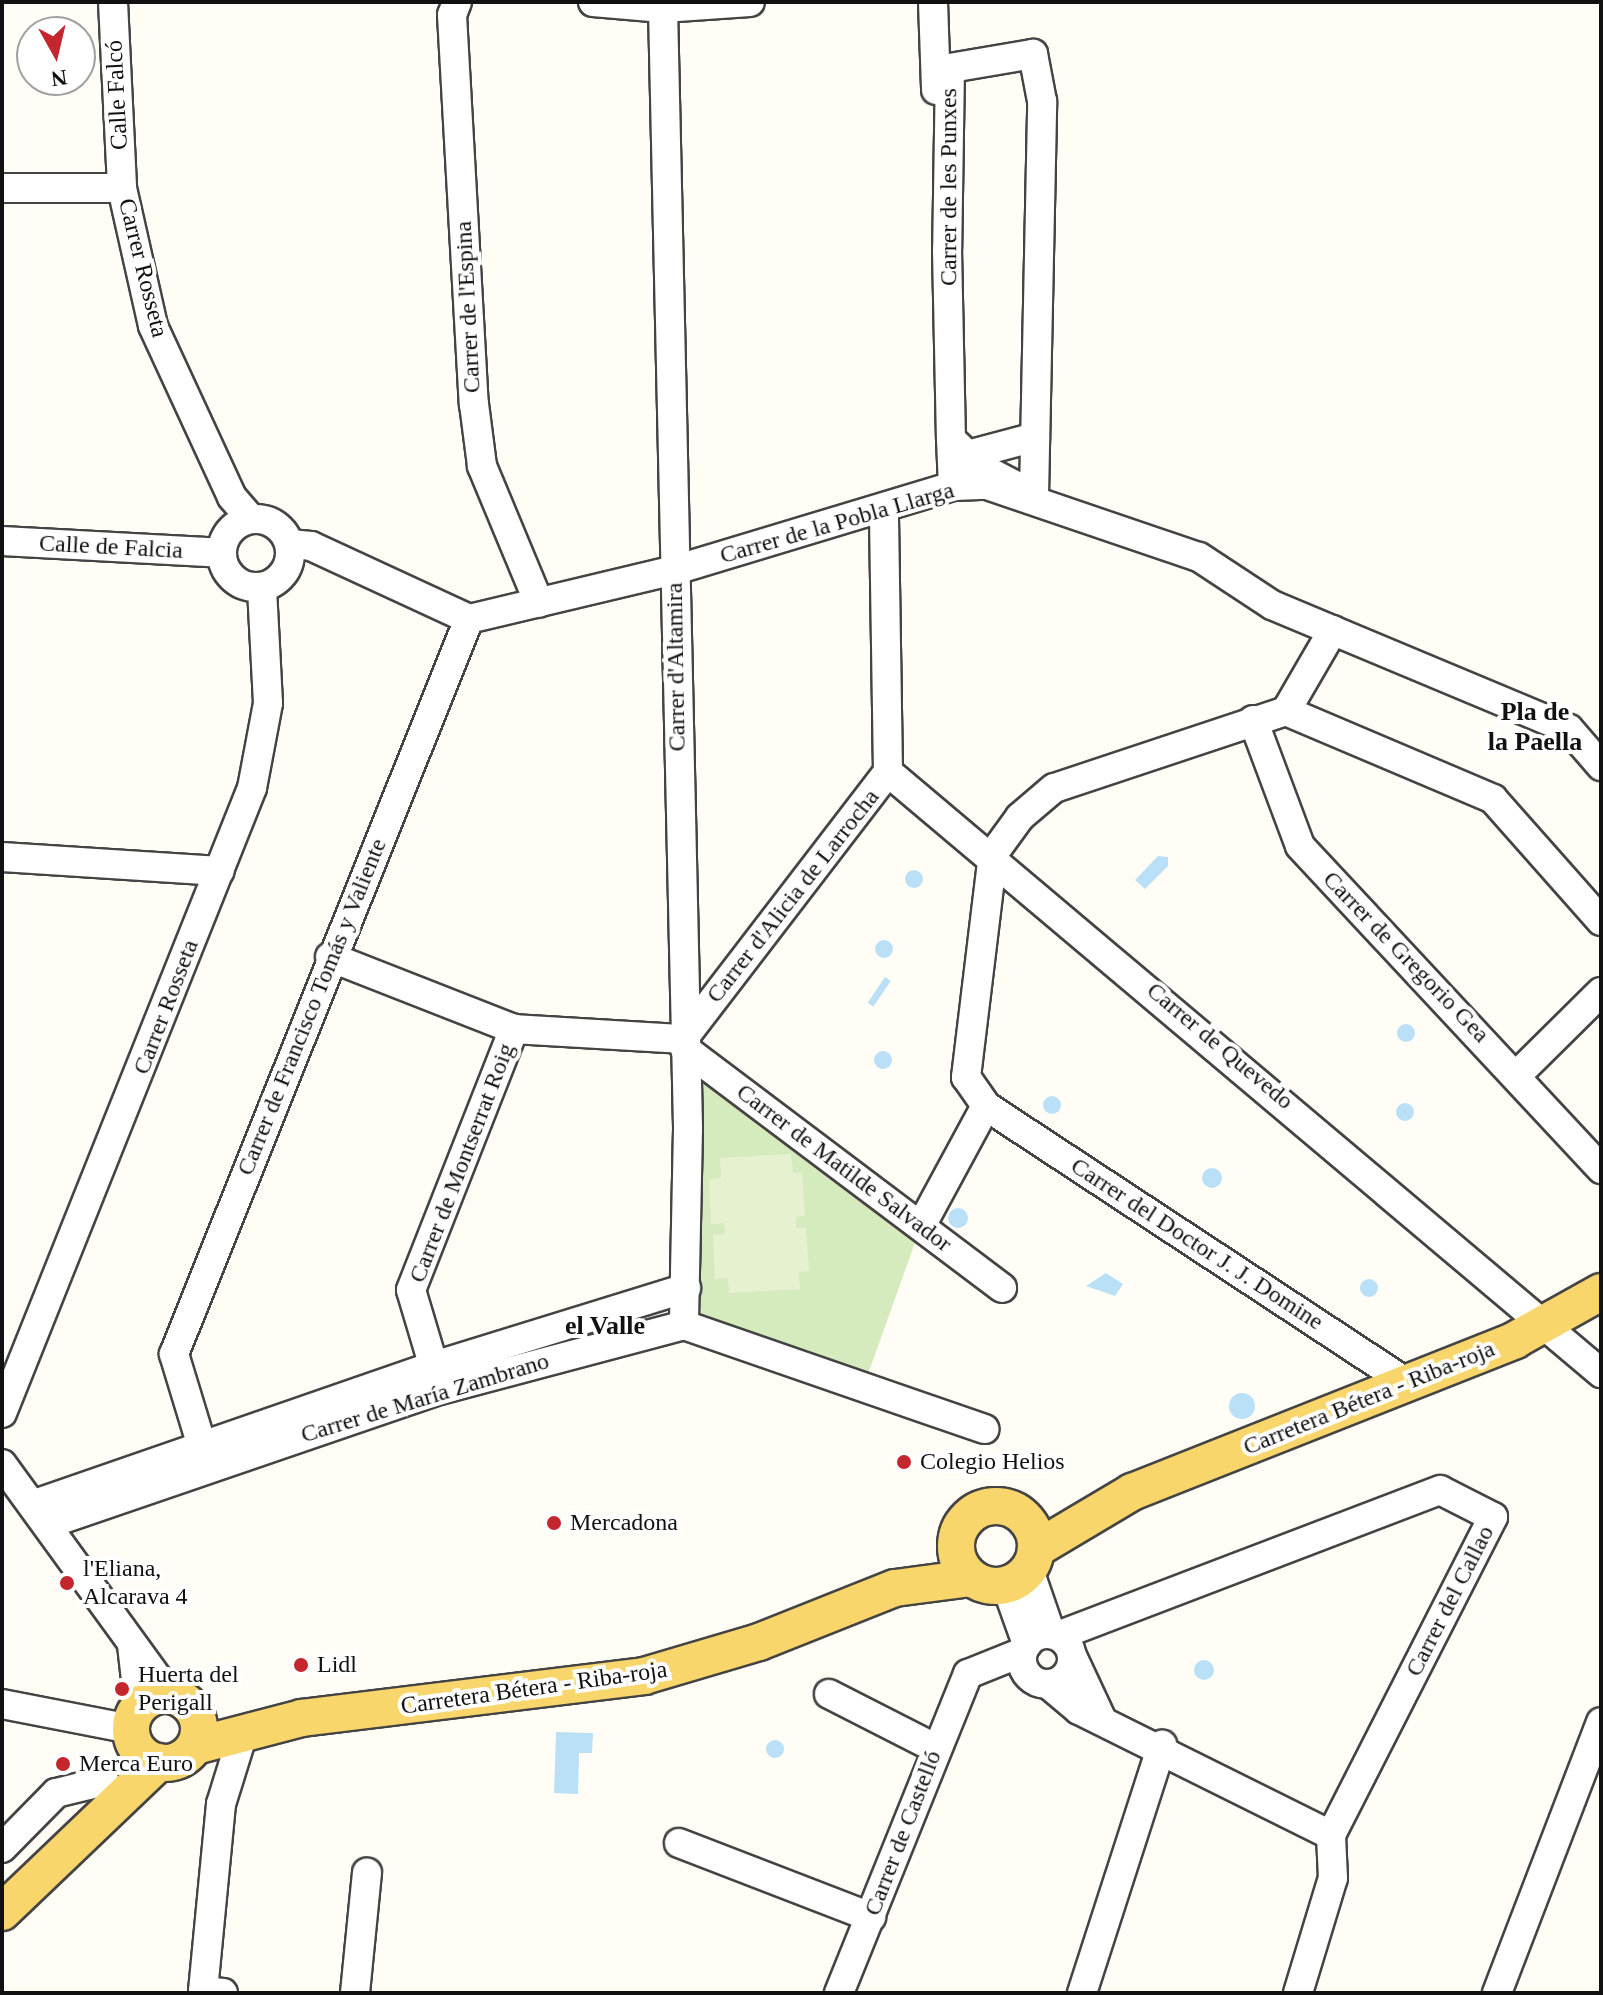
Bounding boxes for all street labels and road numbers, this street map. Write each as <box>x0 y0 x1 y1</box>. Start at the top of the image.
street label: Calle Falcó <box>100 39 134 151</box>
street label: Carrer de les Punxes <box>935 88 963 286</box>
street label: Carrer Rosseta <box>112 196 174 340</box>
street label: Carrer de l'Espina <box>449 220 487 394</box>
street label: Carrer de la Pobla Llarga <box>717 476 957 570</box>
street label: Calle de Falcia <box>38 529 184 565</box>
street label: Carrer d'Altamira <box>660 582 692 752</box>
street label: Carrer d'Alicia de Larrocha <box>701 783 885 1009</box>
street label: Carrer de Francisco Tomás y Valiente <box>231 834 393 1180</box>
street label: Carrer de Gregorio Gea <box>1317 865 1495 1049</box>
street label: Carrer Rosseta <box>127 936 205 1078</box>
street label: Carrer de Quevedo <box>1141 976 1299 1116</box>
street label: Carrer de Montserrat Roig <box>403 1039 521 1287</box>
street label: Carrer de Matilde Salvador <box>731 1078 957 1258</box>
street label: Carrer del Doctor J. J. Domine <box>1065 1152 1329 1336</box>
street label: Carretera Bétera - Riba-roja <box>1239 1334 1499 1462</box>
street label: Carrer de María Zambrano <box>297 1347 553 1449</box>
street label: Carrer del Callao <box>1400 1521 1500 1681</box>
street label: Carretera Bétera - Riba-roja <box>399 1655 669 1721</box>
street label: Carrer de Castelló <box>858 1746 948 1920</box>

